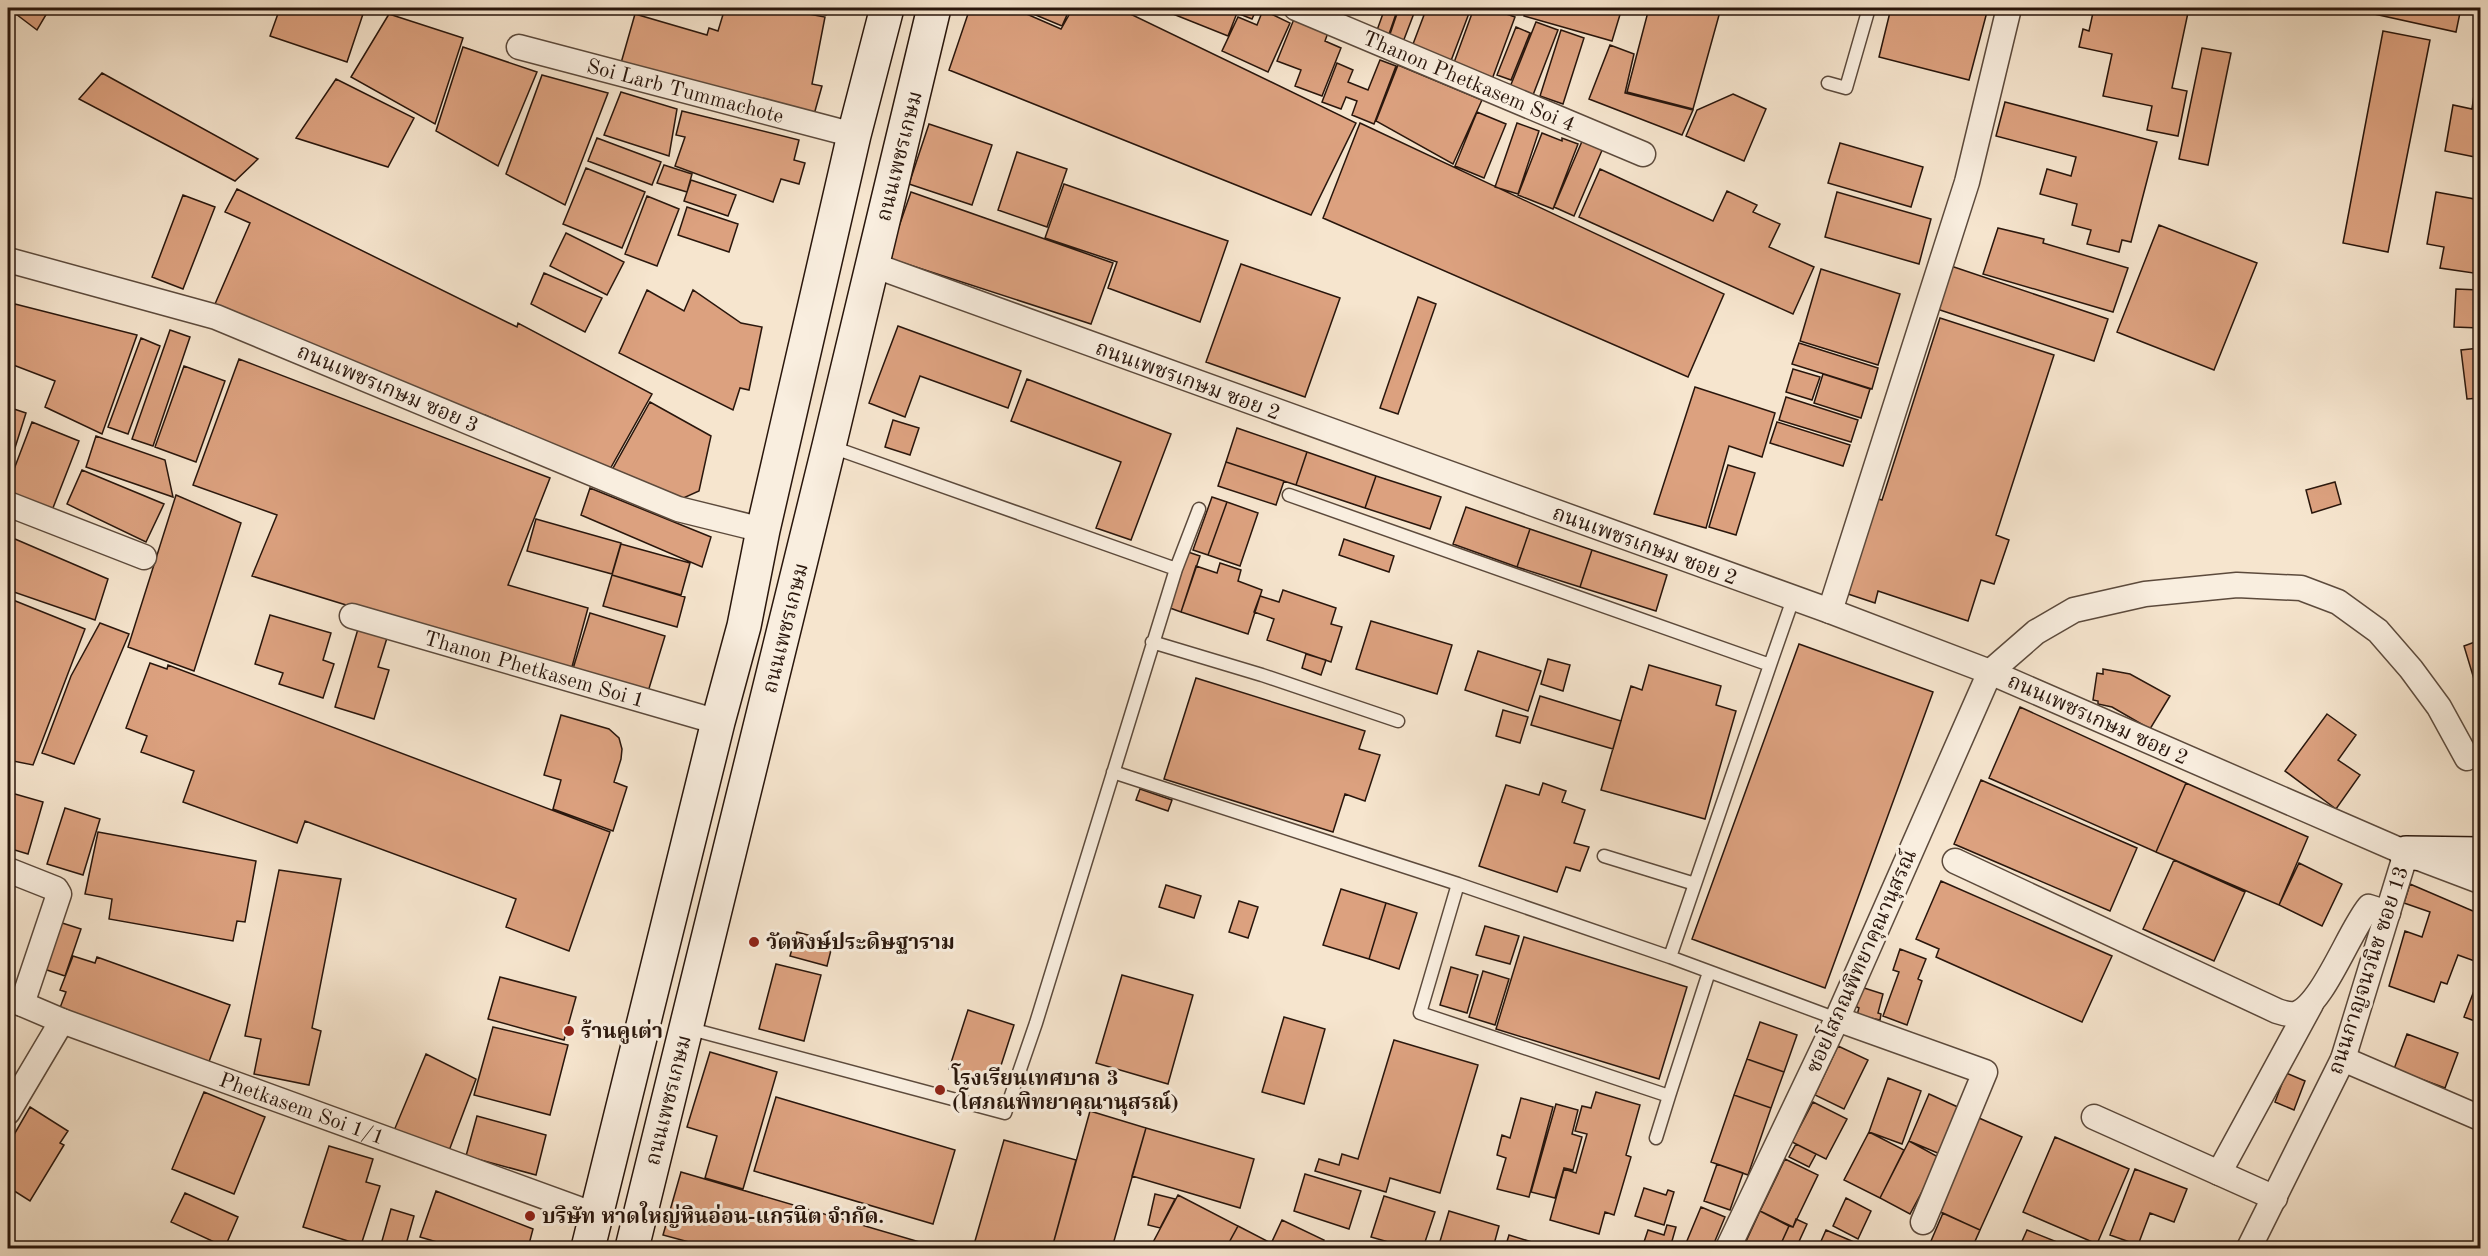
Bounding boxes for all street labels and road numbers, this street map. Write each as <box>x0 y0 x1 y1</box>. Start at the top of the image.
street label: Thanon Phetkasem Soi 4 <box>1359 28 1578 136</box>
street label: Soi Larb Tummachote <box>584 56 786 128</box>
street label: ถนนเพชรเกษม <box>874 89 927 224</box>
street label: ถนนเพชรเกษม ซอย 2 <box>1092 338 1283 425</box>
street label: ถนนเพชรเกษม ซอย 3 <box>294 342 481 437</box>
street label: ถนนเพชรเกษม ซอย 2 <box>1549 503 1740 590</box>
street label: ถนนเพชรเกษม <box>760 561 813 696</box>
street label: Thanon Phetkasem Soi 1 <box>421 628 647 712</box>
street label: ถนนเพชรเกษม ซอย 2 <box>2004 671 2191 770</box>
street label: ซอยโสภณพิทยาคุณานุสรณ์ <box>1798 844 1923 1077</box>
street label: ถนนกาญจนวนิช ซอย 13 <box>2324 863 2413 1077</box>
street label: ถนนเพชรเกษม <box>643 1033 696 1168</box>
street label: Phetkasem Soi 1/1 <box>216 1070 387 1149</box>

